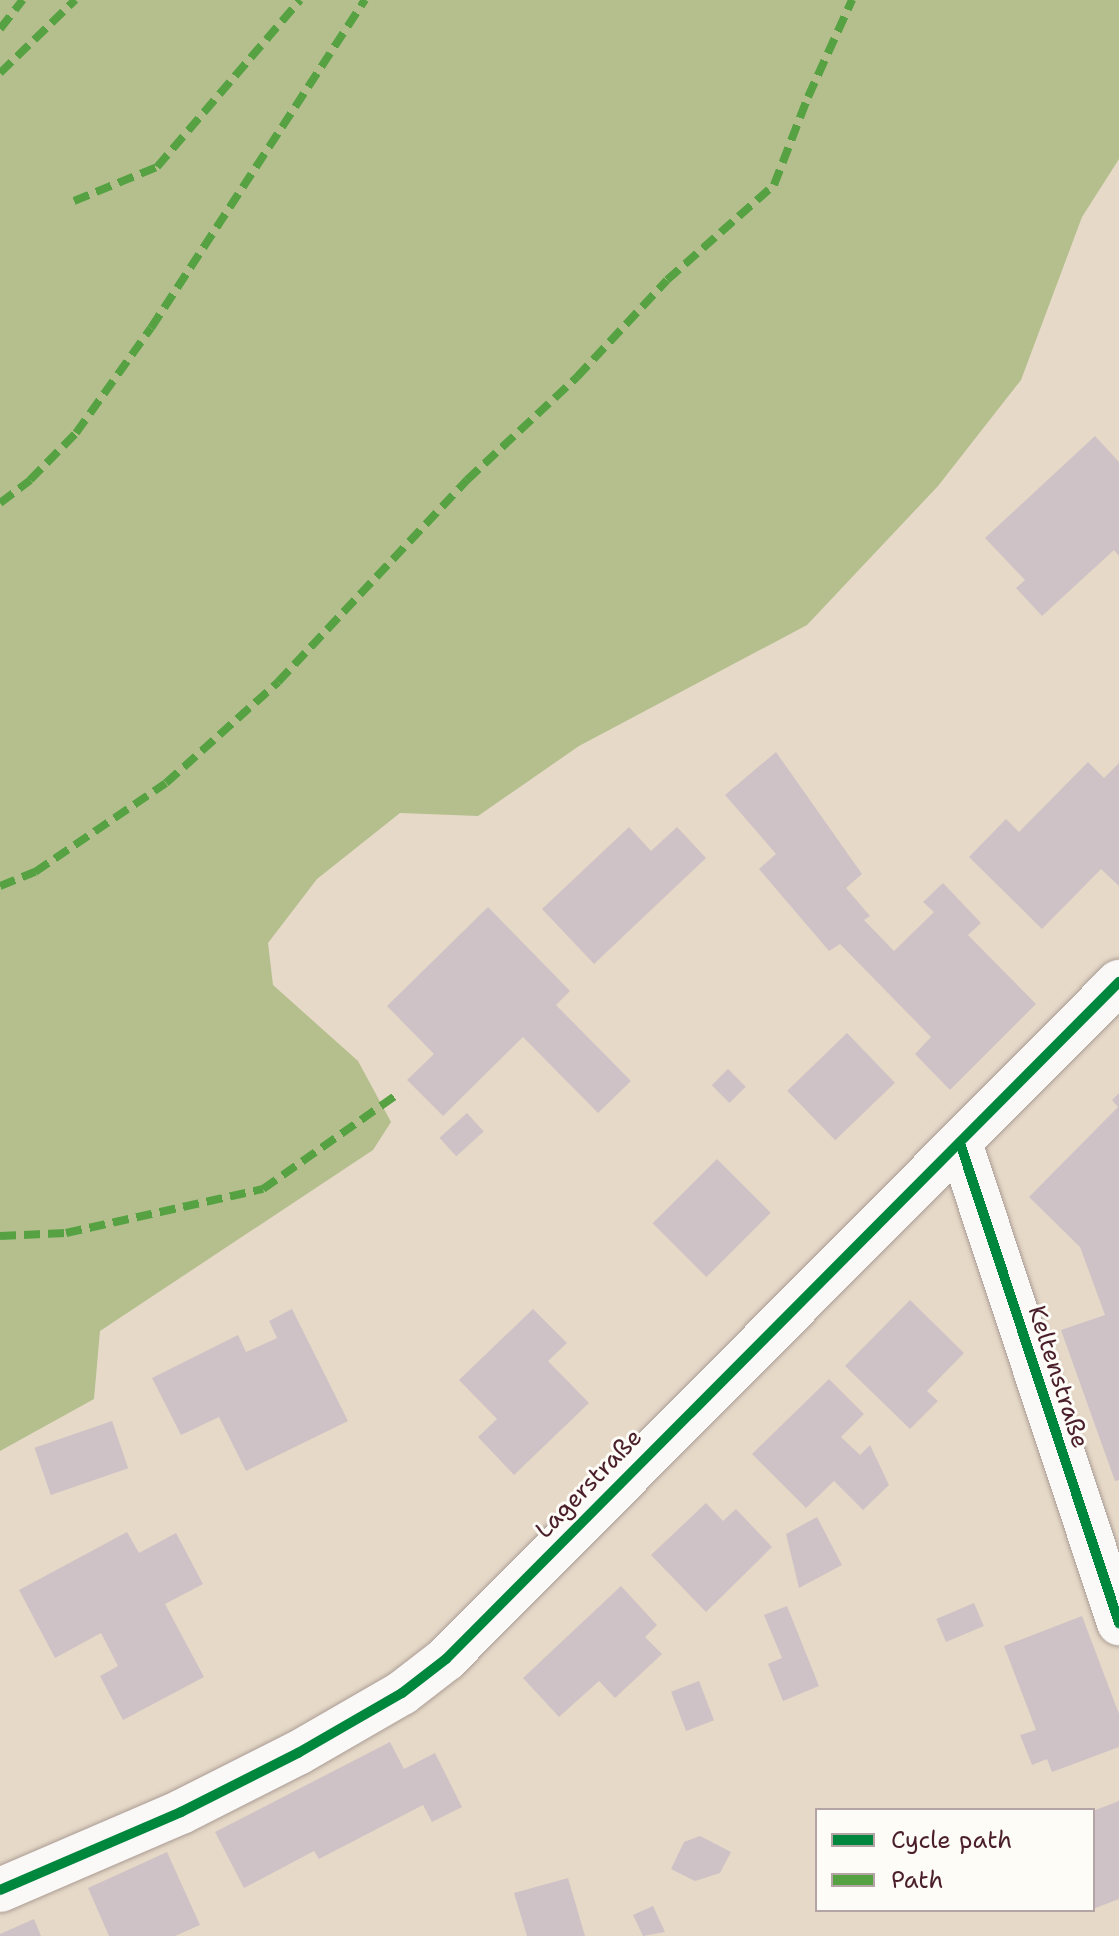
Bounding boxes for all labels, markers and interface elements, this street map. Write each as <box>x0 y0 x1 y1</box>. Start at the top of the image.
street label: Keltenstraße <box>1021 1302 1095 1452</box>
street label: Lagerstraße <box>530 1423 648 1545</box>
legend <box>815 1808 1095 1912</box>
text: Cycle path <box>891 1824 1012 1856</box>
text: Path <box>891 1864 943 1896</box>

